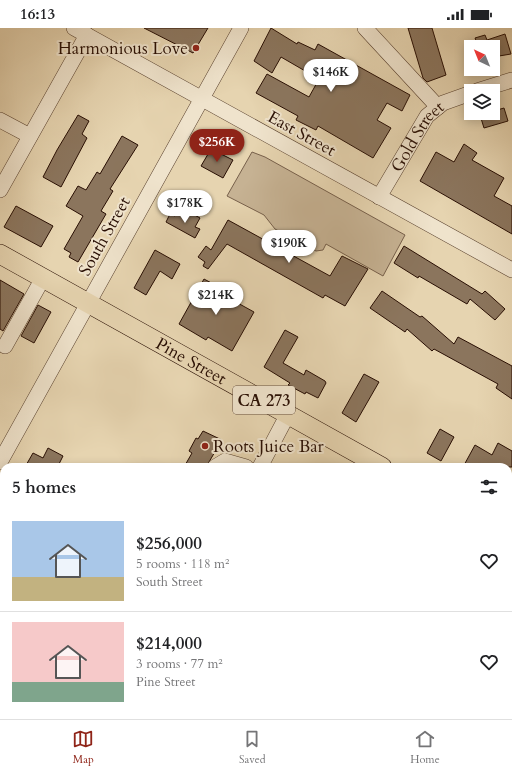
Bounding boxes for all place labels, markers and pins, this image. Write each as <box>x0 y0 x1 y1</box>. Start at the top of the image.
place label: Harmonious Love <box>58 37 188 60</box>
marker: Harmonious Love <box>191 43 201 53</box>
pin: $146K <box>303 59 359 93</box>
pin: $256K <box>189 129 245 163</box>
pin: $178K <box>157 190 213 224</box>
pin: $190K <box>261 230 317 264</box>
pin: $214K <box>188 282 244 316</box>
place label: Roots Juice Bar <box>213 435 325 458</box>
marker: Roots Juice Bar <box>200 441 210 451</box>

